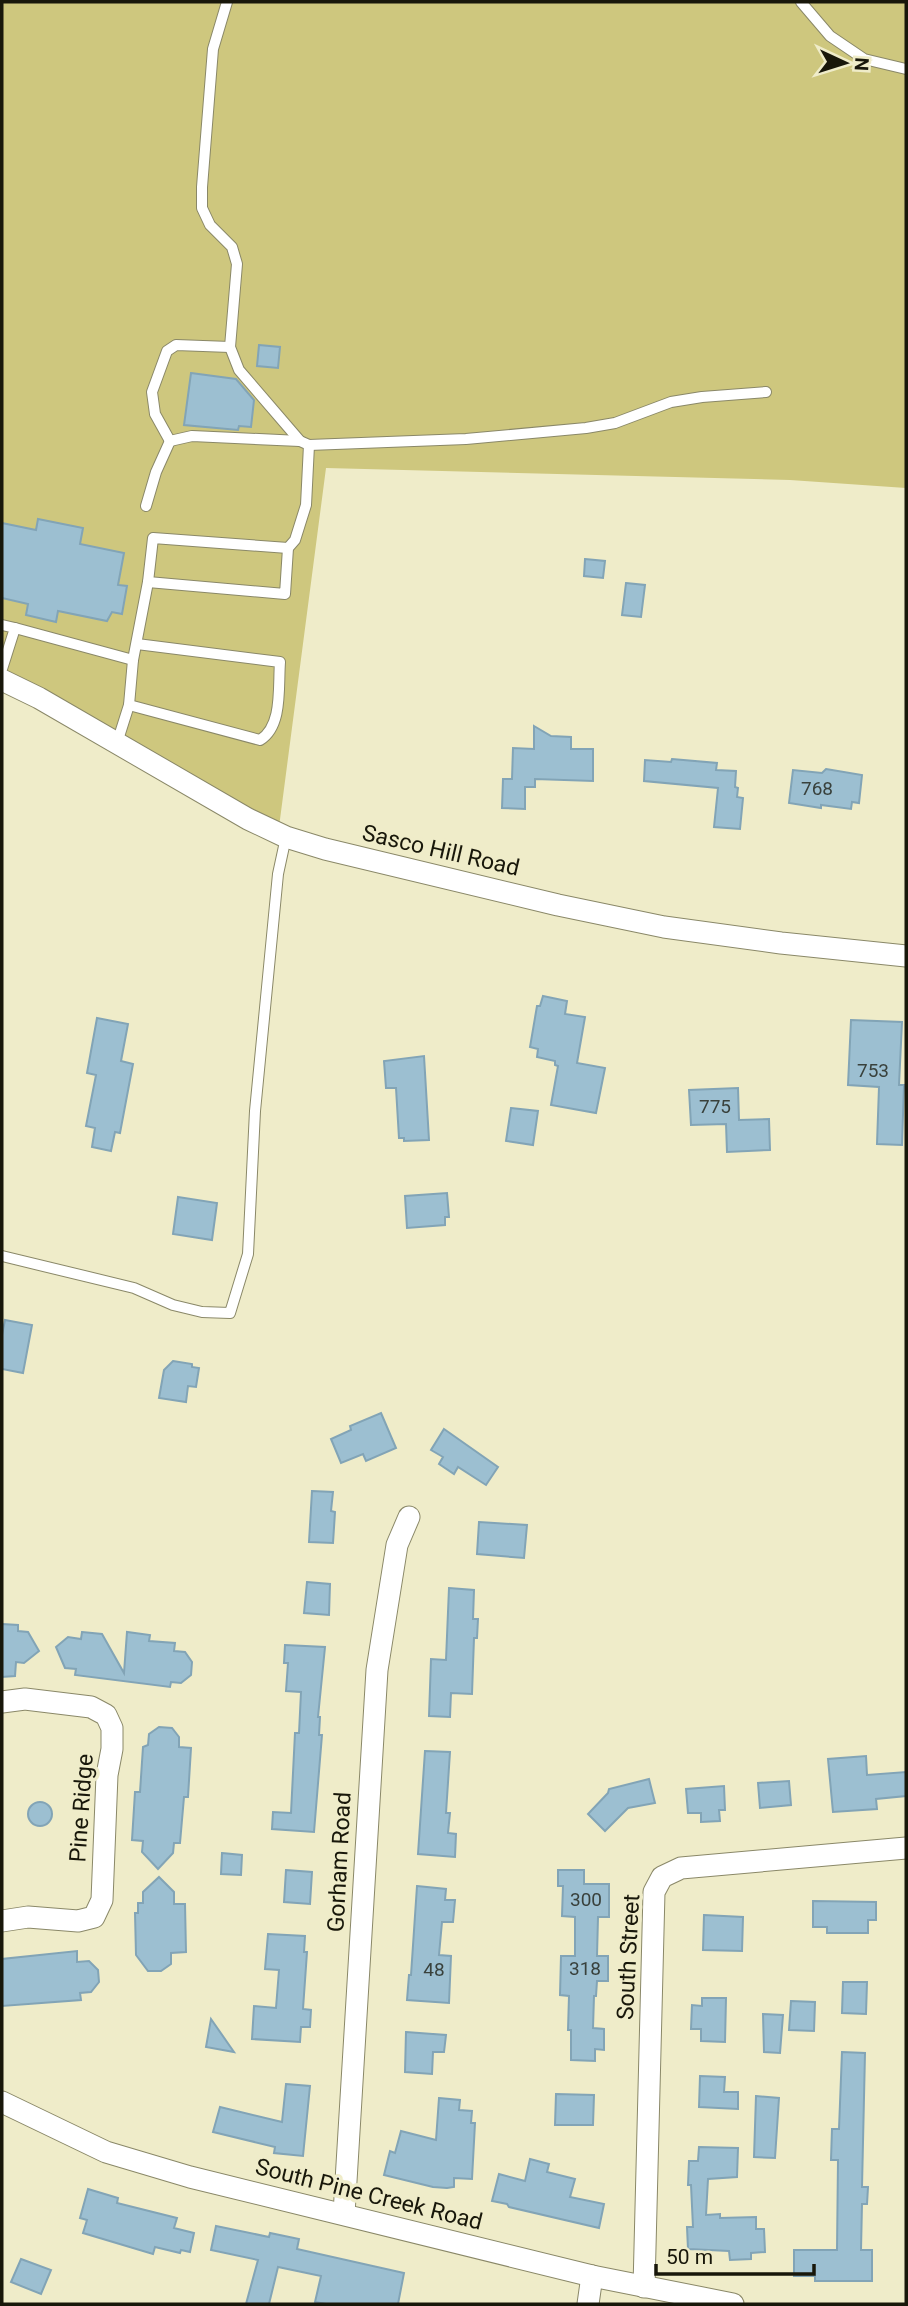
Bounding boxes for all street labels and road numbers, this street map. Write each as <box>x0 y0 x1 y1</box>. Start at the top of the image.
street label: Sasco Hill Road <box>360 819 522 882</box>
street label: Pine Ridge <box>64 1753 99 1863</box>
street label: Gorham Road <box>322 1791 357 1933</box>
street label: South Street <box>612 1893 645 2021</box>
street label: South Pine Creek Road <box>253 2153 485 2236</box>

